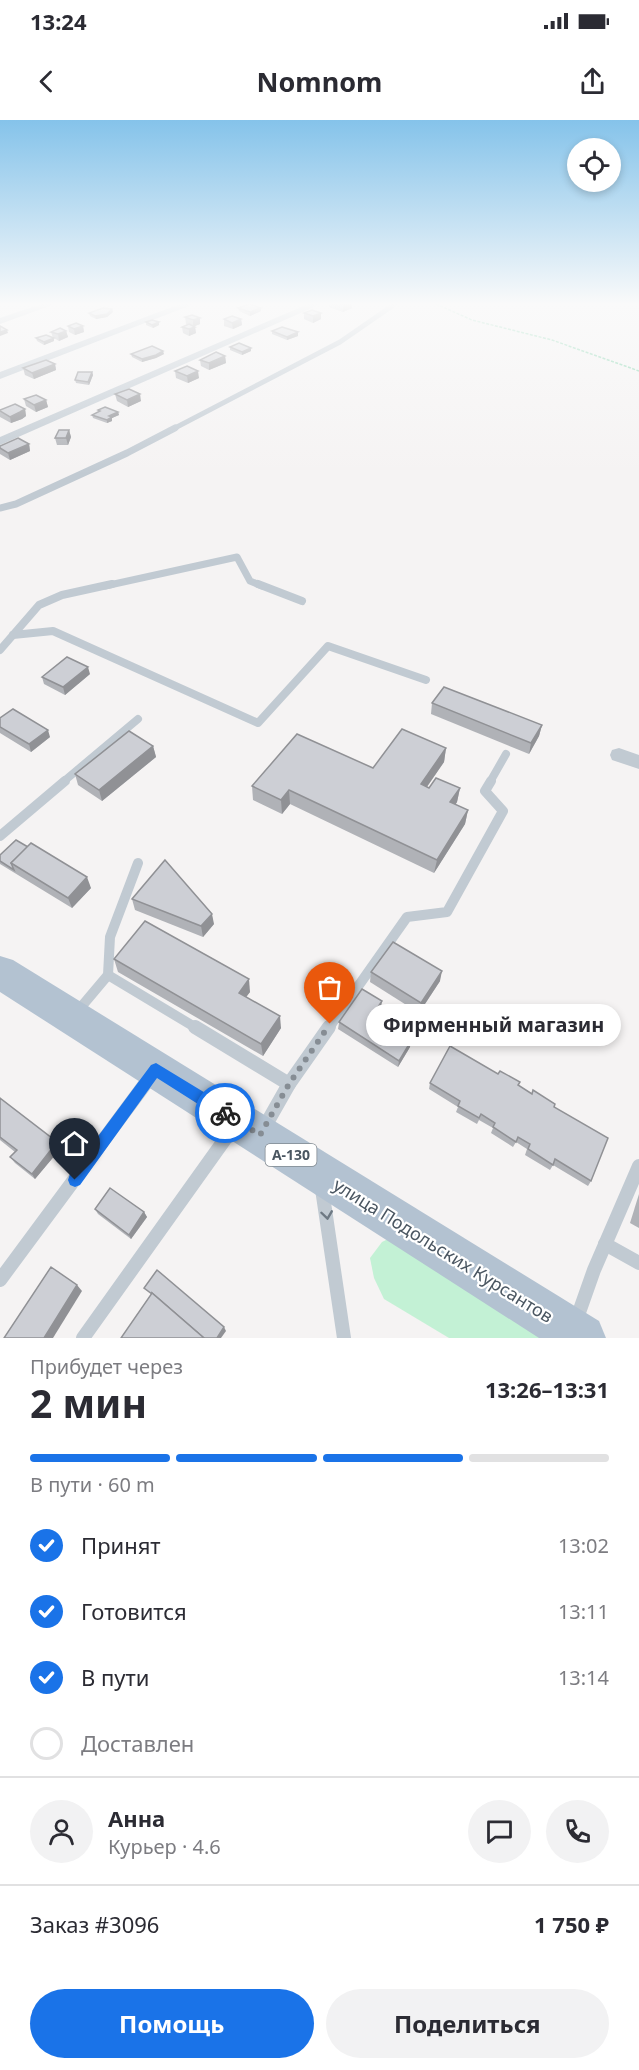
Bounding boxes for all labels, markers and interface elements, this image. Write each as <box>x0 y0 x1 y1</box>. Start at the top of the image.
text: 13:24 <box>30 6 87 36</box>
text: Nomnom <box>257 63 382 100</box>
icon: back <box>30 65 63 98</box>
icon: share <box>576 65 609 98</box>
map controls <box>567 138 621 192</box>
button: locate <box>567 138 621 192</box>
pin <box>304 962 355 1024</box>
icon: bag <box>313 971 346 1004</box>
callout: Фирменный магазин <box>366 1003 621 1045</box>
text: Фирменный магазин <box>383 1011 604 1038</box>
courier <box>195 1083 255 1143</box>
icon: bike <box>209 1097 242 1130</box>
pin <box>49 1118 100 1180</box>
icon: home <box>58 1127 91 1160</box>
road number: А-130 <box>266 1144 316 1166</box>
street label: улица Подольских Курсантов <box>329 1172 558 1328</box>
one-way arrow <box>320 1210 332 1220</box>
text: Прибудет через <box>30 1353 183 1380</box>
text: 13:26–13:31 <box>485 1374 609 1404</box>
text: 2 мин <box>30 1376 147 1429</box>
text: В пути · 60 m <box>30 1471 155 1498</box>
icon: check <box>30 1529 63 1562</box>
text: Принят <box>81 1530 161 1560</box>
text: 13:02 <box>558 1532 609 1559</box>
icon: check <box>30 1595 63 1628</box>
text: Готовится <box>81 1596 187 1626</box>
text: 13:11 <box>558 1598 609 1625</box>
icon: check <box>30 1661 63 1694</box>
text: В пути <box>81 1662 149 1692</box>
text: 13:14 <box>558 1664 609 1691</box>
text: Доставлен <box>81 1728 194 1758</box>
button: person <box>30 1800 93 1863</box>
button: chat <box>468 1800 531 1863</box>
button: phone <box>546 1800 609 1863</box>
text: Анна <box>108 1803 165 1833</box>
text: Курьер · 4.6 <box>108 1833 221 1860</box>
text: Заказ #3096 <box>30 1909 159 1939</box>
text: 1 750 ₽ <box>534 1909 609 1939</box>
button: Помощь <box>30 1989 314 2058</box>
button: Поделиться <box>326 1989 609 2058</box>

